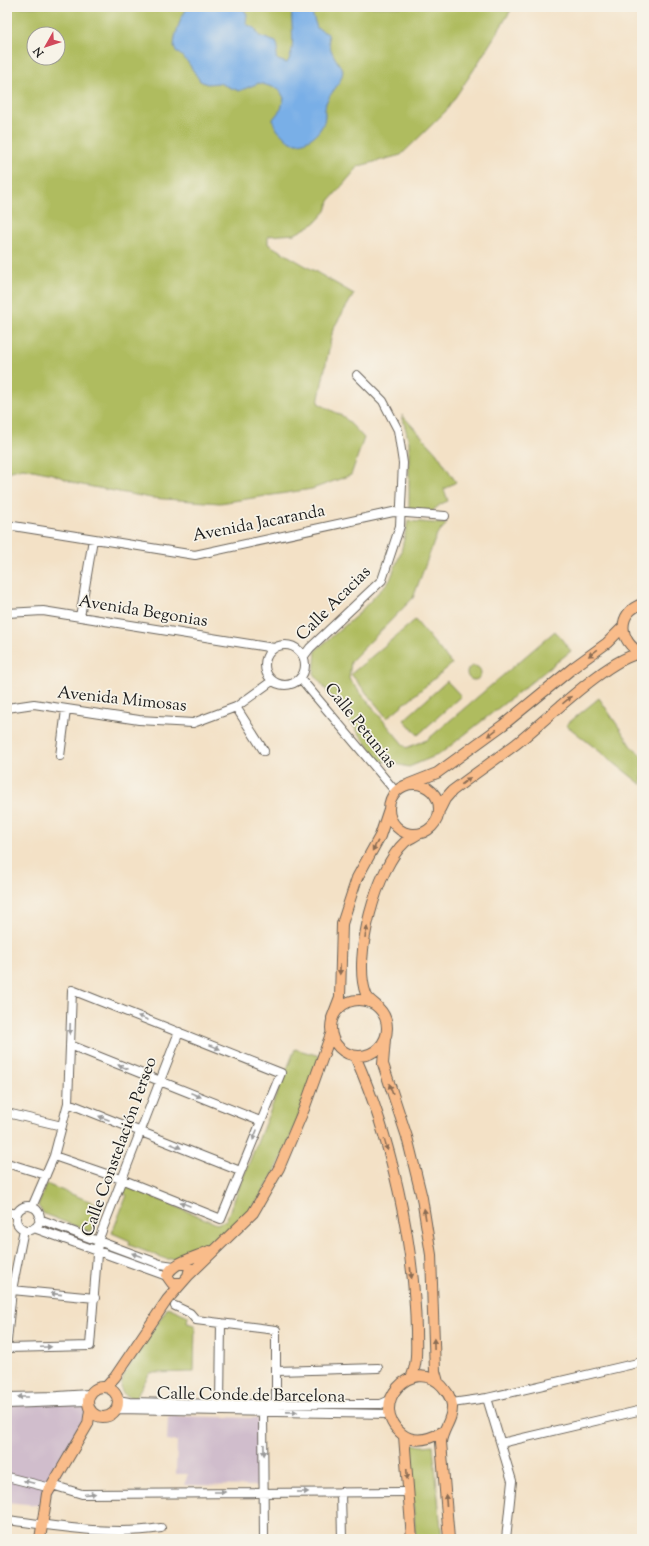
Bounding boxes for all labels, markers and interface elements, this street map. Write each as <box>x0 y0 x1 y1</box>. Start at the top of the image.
north arrow <box>26 26 66 66</box>
text: N <box>30 43 49 61</box>
street label: Avenida Jacaranda <box>191 499 327 549</box>
street label: Calle Acacias <box>291 561 377 647</box>
street label: Avenida Begonias <box>77 590 210 634</box>
one-way arrow <box>588 649 599 657</box>
street label: Calle Petunias <box>318 678 402 774</box>
street label: Avenida Mimosas <box>56 681 188 719</box>
one-way arrow <box>562 696 573 705</box>
one-way arrow <box>486 729 497 737</box>
one-way arrow <box>460 777 471 785</box>
one-way arrow <box>371 840 378 852</box>
one-way arrow <box>363 926 369 938</box>
one-way arrow <box>337 963 344 975</box>
one-way arrow <box>136 1014 148 1020</box>
one-way arrow <box>67 1022 74 1035</box>
one-way arrow <box>210 1044 222 1050</box>
street label: Calle Constelación Perseo <box>76 1054 164 1240</box>
one-way arrow <box>117 1063 129 1069</box>
one-way arrow <box>388 1083 394 1095</box>
one-way arrow <box>190 1093 202 1099</box>
one-way arrow <box>97 1114 109 1120</box>
one-way arrow <box>251 1129 257 1141</box>
one-way arrow <box>383 1140 389 1152</box>
one-way arrow <box>170 1143 181 1149</box>
one-way arrow <box>178 1201 190 1207</box>
one-way arrow <box>422 1208 428 1220</box>
one-way arrow <box>130 1252 142 1258</box>
one-way arrow <box>408 1267 414 1279</box>
one-way arrow <box>50 1291 62 1298</box>
one-way arrow <box>431 1337 437 1350</box>
one-way arrow <box>40 1343 52 1350</box>
street label: Calle Conde de Barcelona <box>157 1382 346 1410</box>
one-way arrow <box>16 1394 29 1400</box>
one-way arrow <box>286 1408 298 1415</box>
one-way arrow <box>261 1444 267 1457</box>
one-way arrow <box>403 1468 410 1481</box>
one-way arrow <box>23 1479 35 1485</box>
one-way arrow <box>214 1489 227 1495</box>
one-way arrow <box>297 1489 310 1495</box>
one-way arrow <box>84 1490 96 1497</box>
one-way arrow <box>442 1494 449 1506</box>

